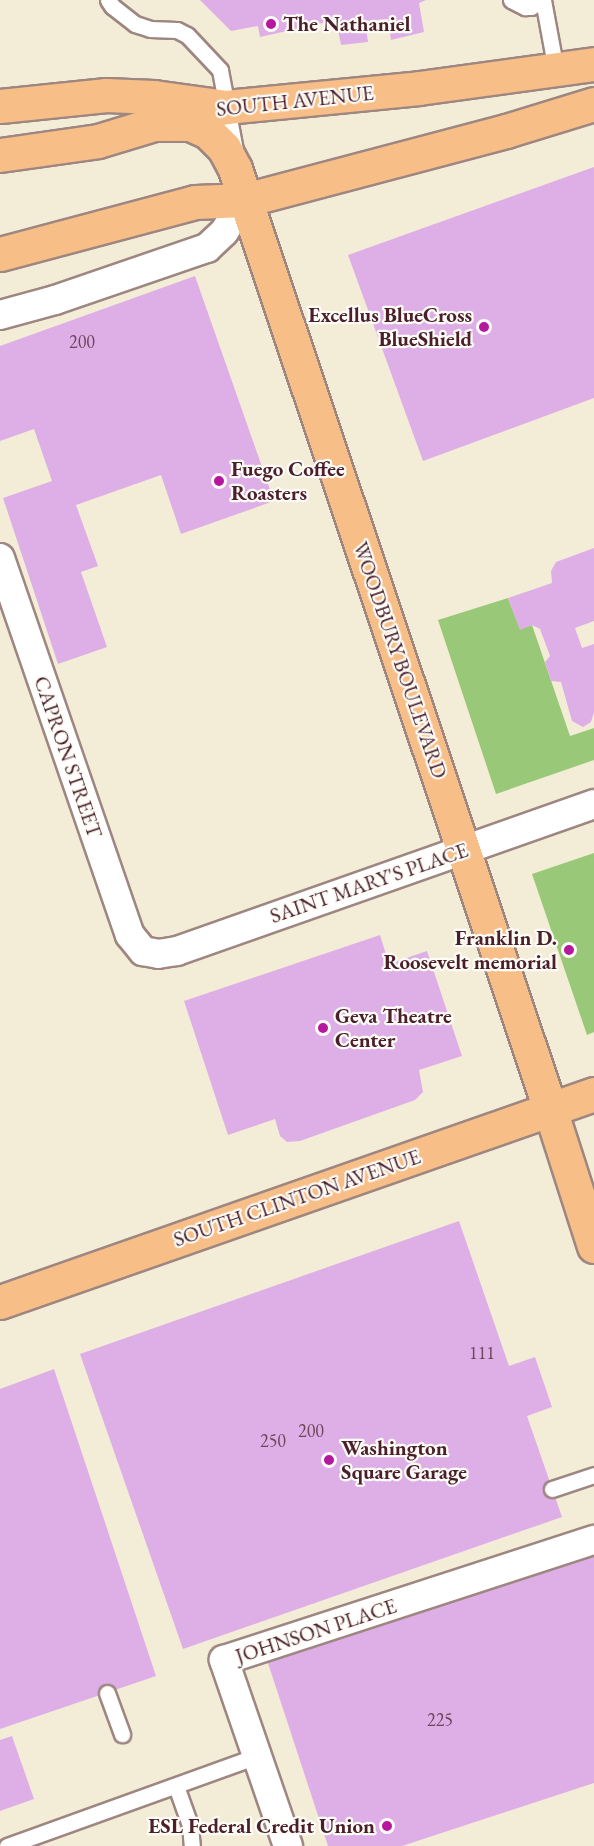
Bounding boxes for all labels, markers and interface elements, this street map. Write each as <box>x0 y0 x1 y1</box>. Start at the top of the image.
place label: The Nathaniel <box>283 11 411 37</box>
marker: The Nathaniel <box>264 17 278 31</box>
street label: SOUTH AVENUE <box>215 80 375 122</box>
place label: Excellus BlueCross BlueShield <box>308 302 472 352</box>
marker: Excellus BlueCross BlueShield <box>477 320 491 334</box>
house number: 200 <box>69 331 95 353</box>
place label: Fuego Coffee Roasters <box>231 456 345 506</box>
marker: Fuego Coffee Roasters <box>212 474 226 488</box>
street label: WOODBURY BOULEVARD <box>348 538 452 782</box>
street label: CAPRON STREET <box>29 673 107 841</box>
street label: SAINT MARY'S PLACE <box>267 837 471 929</box>
place label: Franklin D. Roosevelt memorial <box>384 925 557 975</box>
marker: Franklin D. Roosevelt memorial <box>562 943 576 957</box>
place label: Geva Theatre Center <box>335 1003 452 1053</box>
marker: Geva Theatre Center <box>316 1021 330 1035</box>
street label: SOUTH CLINTON AVENUE <box>170 1144 424 1252</box>
house number: 111 <box>469 1342 495 1364</box>
house number: 200 <box>298 1420 324 1442</box>
house number: 250 <box>260 1430 286 1452</box>
place label: Washington Square Garage <box>341 1435 467 1485</box>
marker: Washington Square Garage <box>322 1453 336 1467</box>
street label: JOHNSON PLACE <box>232 1593 400 1669</box>
house number: 225 <box>427 1709 453 1731</box>
place label: ESL Federal Credit Union <box>148 1813 375 1839</box>
marker: ESL Federal Credit Union <box>380 1819 394 1833</box>

